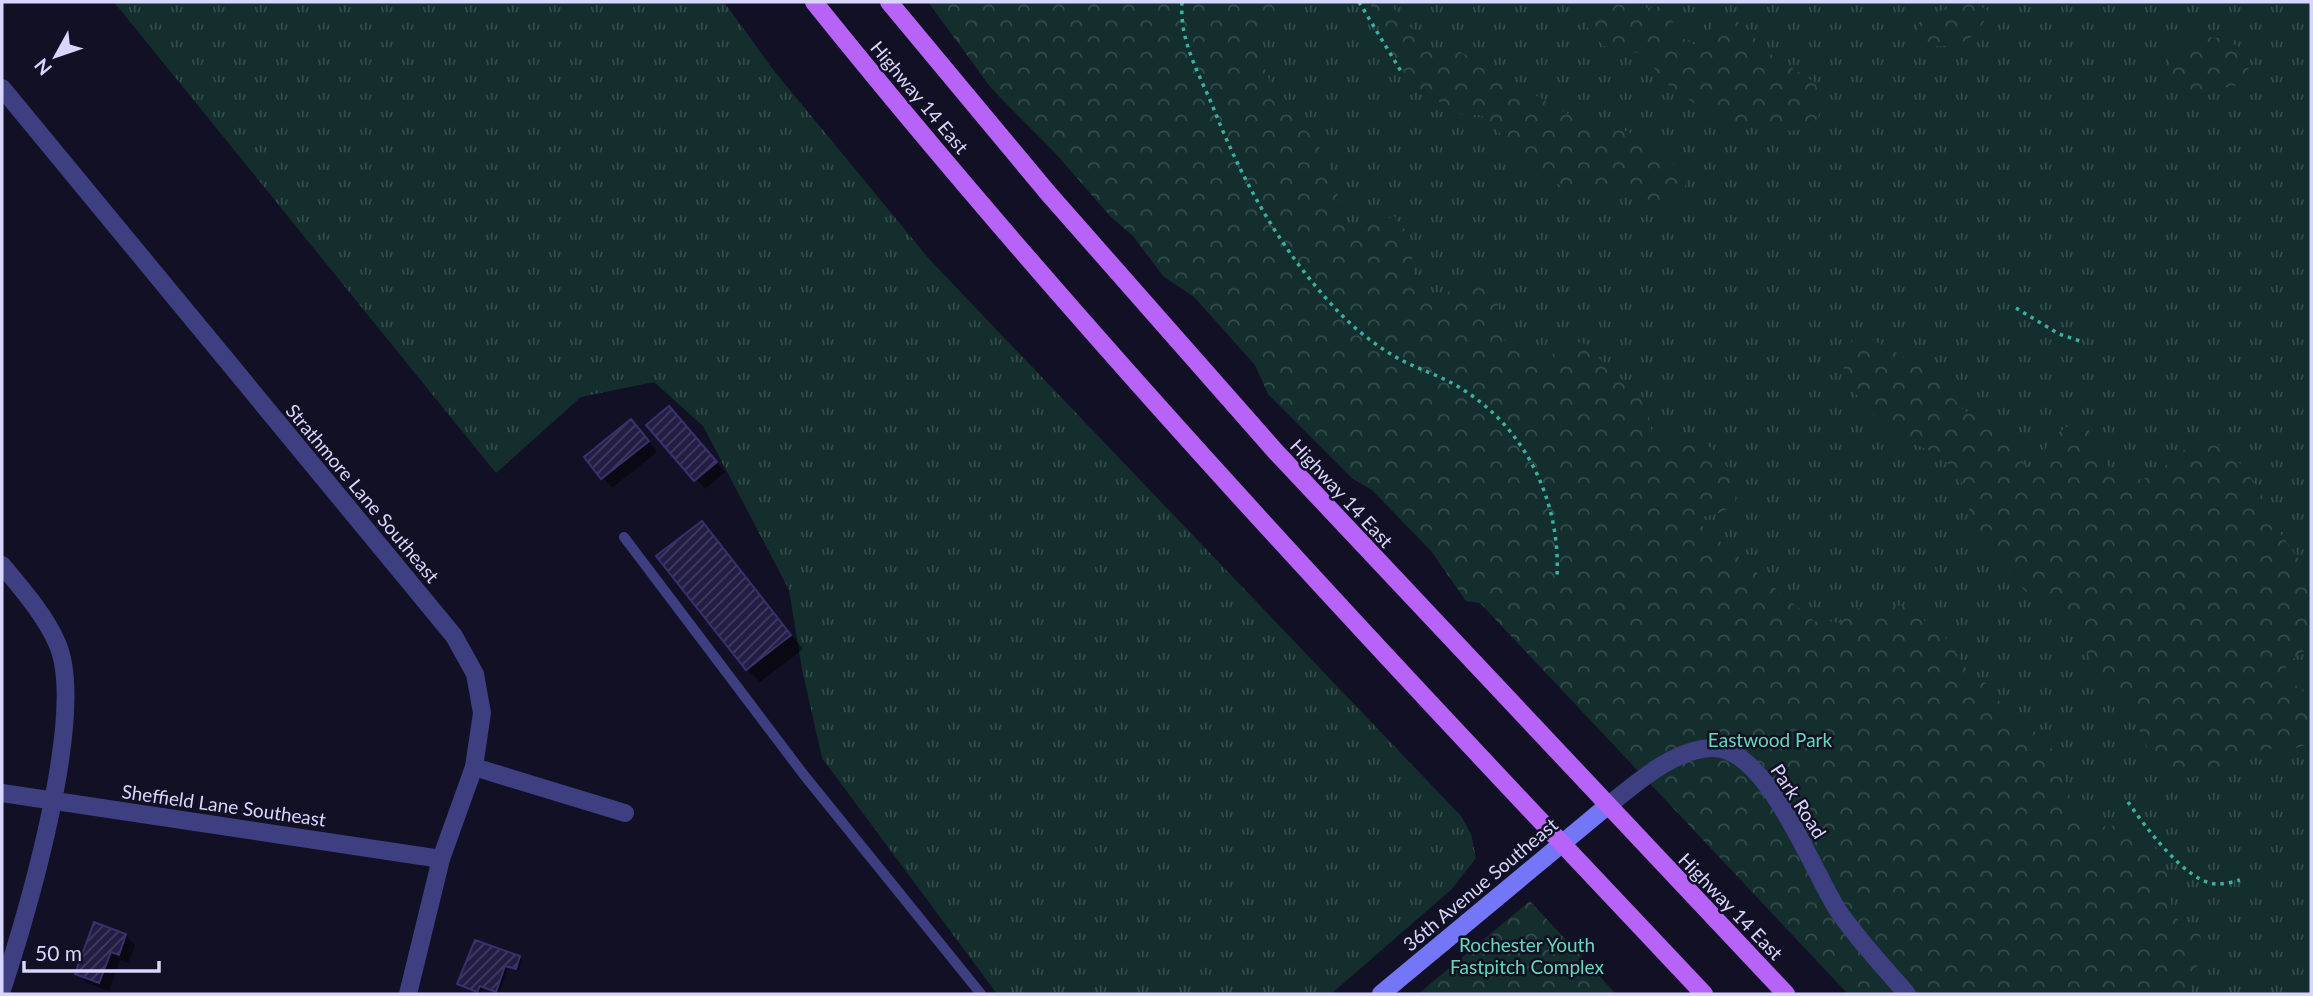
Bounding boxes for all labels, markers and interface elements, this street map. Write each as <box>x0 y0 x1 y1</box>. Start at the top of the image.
north arrow <box>21 21 91 91</box>
street label: Highway 14 East <box>866 36 974 158</box>
text: N <box>29 54 56 80</box>
street label: Strathmore Lane Southeast <box>281 399 445 587</box>
street label: Highway 14 East <box>1286 434 1398 552</box>
park label: Eastwood Park <box>1708 728 1832 751</box>
street label: Park Road <box>1766 759 1832 843</box>
street label: Sheffield Lane Southeast <box>120 779 328 831</box>
street label: 36th Avenue Southeast <box>1398 812 1562 955</box>
street label: Highway 14 East <box>1674 848 1788 964</box>
scale bar <box>24 930 159 974</box>
park label: Rochester Youth Fastpitch Complex <box>1450 933 1604 978</box>
text: 50 m <box>35 940 82 965</box>

